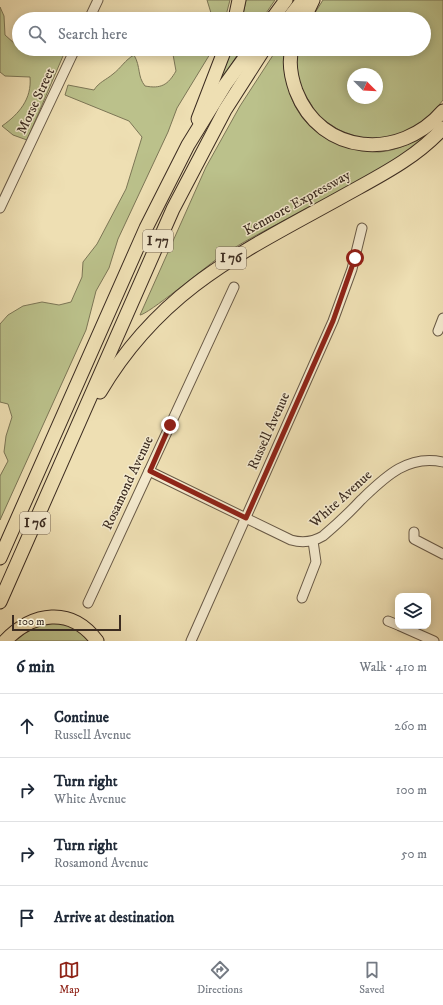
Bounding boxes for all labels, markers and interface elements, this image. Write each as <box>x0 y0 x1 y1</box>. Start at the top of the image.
search box <box>12 12 431 56</box>
icon: search <box>26 23 48 45</box>
text: Search here <box>58 25 127 44</box>
street label: Morse Street <box>13 64 59 137</box>
north arrow <box>347 68 383 104</box>
street label: Kenmore Expressway <box>240 166 354 240</box>
road number: I 77 <box>143 230 173 252</box>
road number: I 76 <box>216 247 246 269</box>
route start <box>346 249 364 267</box>
street label: Russell Avenue <box>244 389 294 473</box>
route end <box>161 416 179 434</box>
street label: Rosamond Avenue <box>98 433 158 533</box>
street label: White Avenue <box>305 466 376 532</box>
road number: I 76 <box>20 512 50 534</box>
map controls <box>395 593 431 629</box>
button: layers <box>395 593 431 629</box>
scale bar <box>12 613 121 632</box>
text: 100 m <box>18 615 44 629</box>
text: 6 min <box>16 656 55 678</box>
text: Walk · 410 m <box>360 659 427 675</box>
text: Continue <box>54 708 109 727</box>
icon: ahead <box>16 715 38 737</box>
text: 260 m <box>394 718 427 734</box>
text: Russell Avenue <box>54 727 131 743</box>
text: Turn right <box>54 772 117 791</box>
icon: right <box>16 779 38 801</box>
text: 100 m <box>396 782 427 798</box>
text: White Avenue <box>54 791 126 807</box>
text: Turn right <box>54 836 117 855</box>
icon: right <box>16 843 38 865</box>
text: 50 m <box>401 846 427 862</box>
text: Rosamond Avenue <box>54 855 148 871</box>
icon: arrive <box>16 907 38 929</box>
text: Arrive at destination <box>54 908 174 927</box>
tab: Map <box>58 959 80 997</box>
tab: Directions <box>197 959 243 997</box>
tab: Saved <box>359 959 385 997</box>

